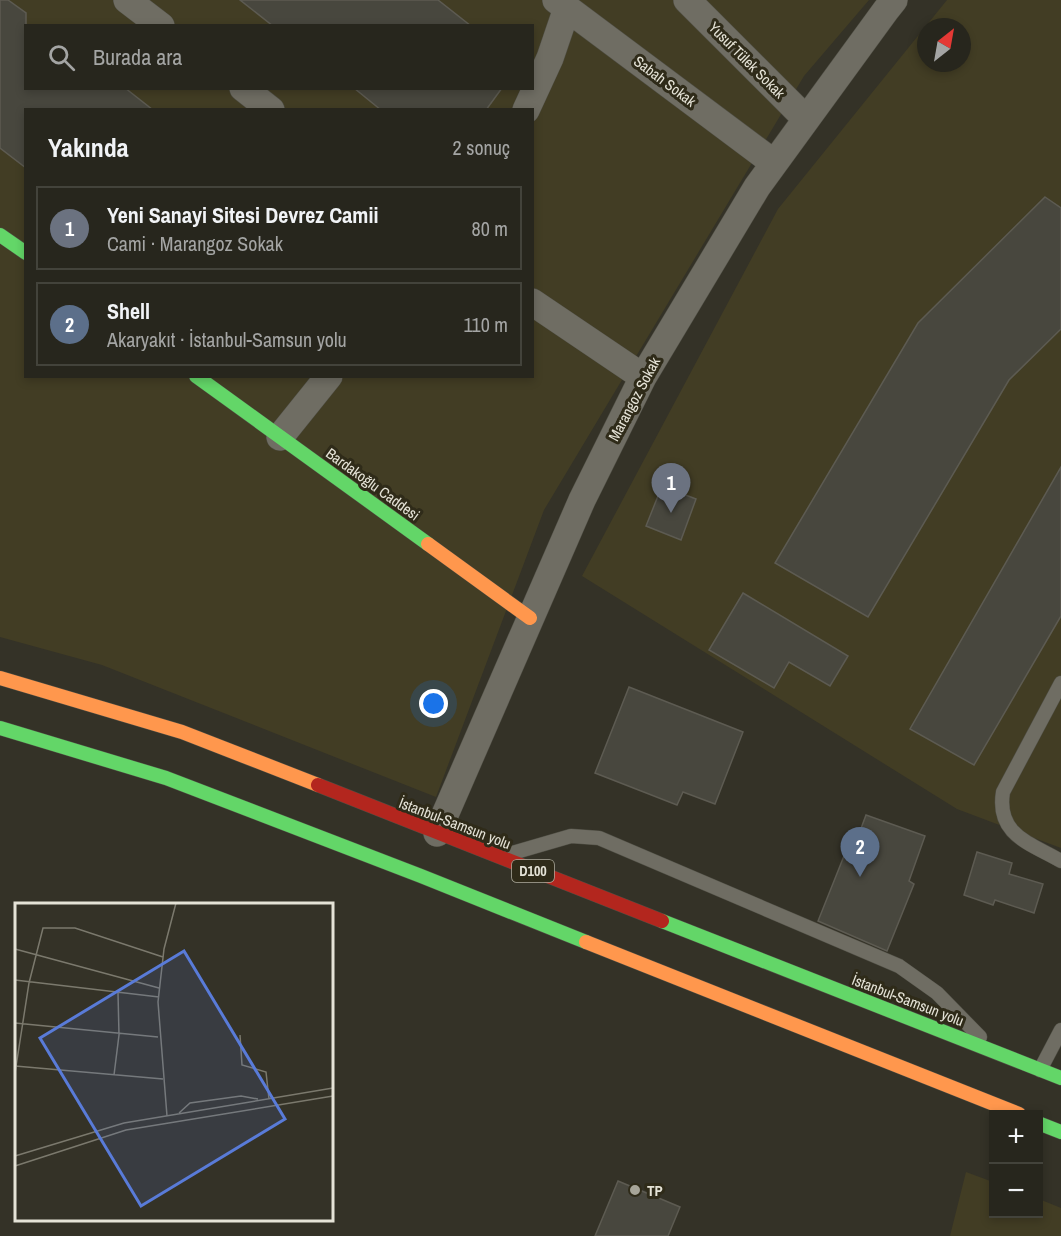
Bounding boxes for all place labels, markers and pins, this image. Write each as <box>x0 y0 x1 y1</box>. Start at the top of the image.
pin: 1 <box>652 464 690 513</box>
pin: 2 <box>840 828 880 877</box>
place label: TP <box>647 1180 663 1201</box>
marker: TP <box>628 1183 642 1197</box>

